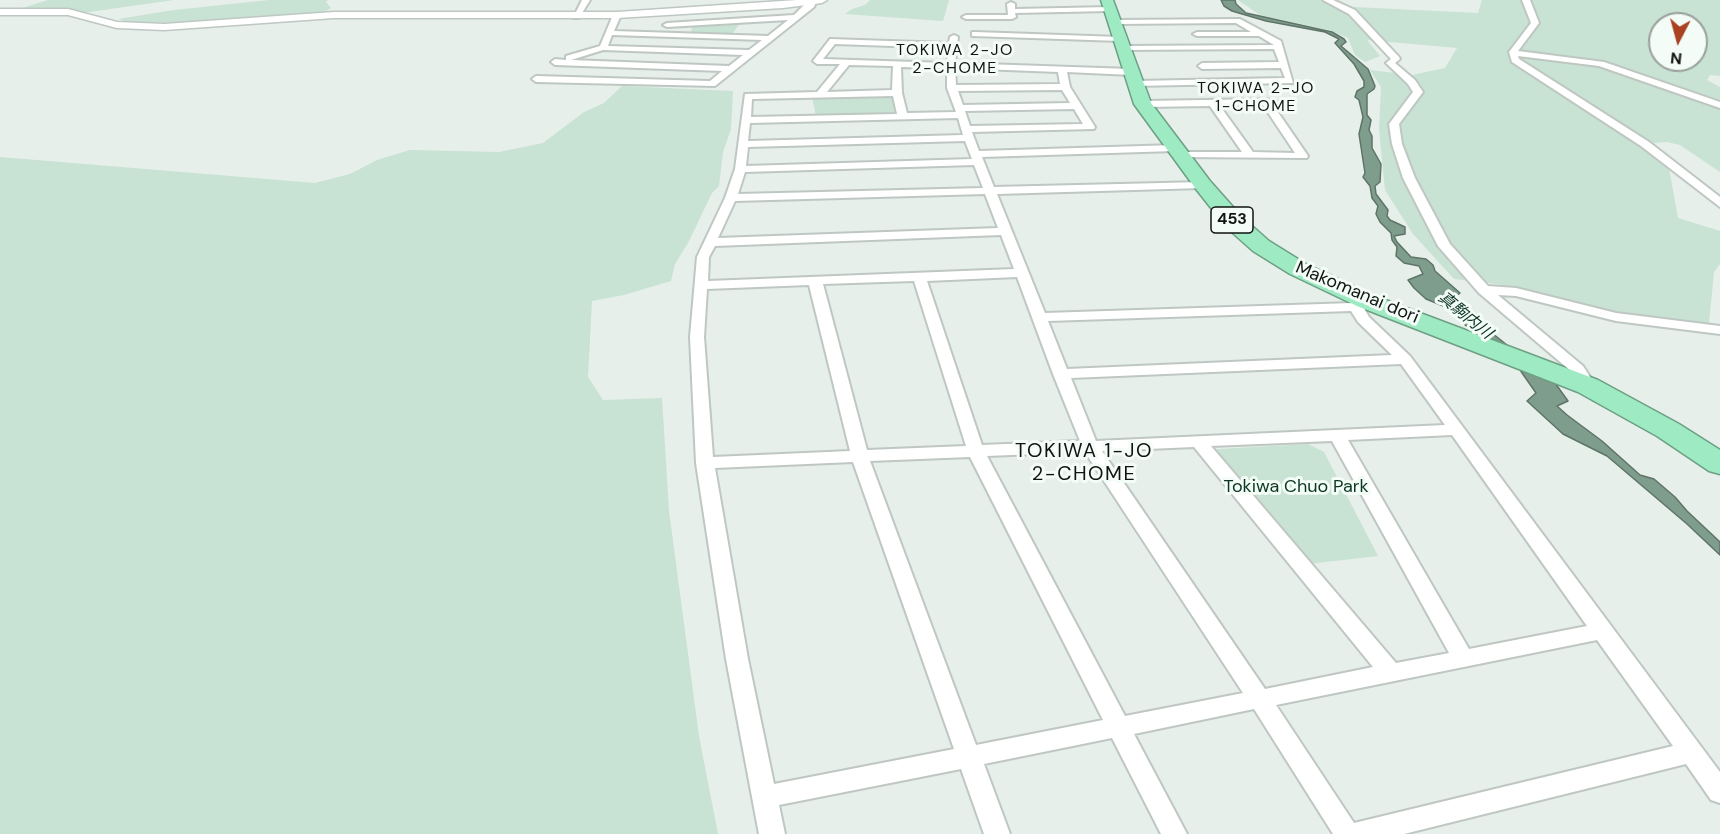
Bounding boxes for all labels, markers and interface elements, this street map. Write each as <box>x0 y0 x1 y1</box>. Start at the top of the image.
north arrow <box>1648 12 1708 72</box>
district label: TOKIWA 2-JO 2-CHOME <box>896 41 1014 79</box>
text: N <box>1669 47 1683 69</box>
district label: TOKIWA 2-JO 1-CHOME <box>1197 79 1315 117</box>
road number: 453 <box>1211 207 1253 233</box>
street label: Makomanai dori <box>1292 257 1422 329</box>
water label: 真駒内川 <box>1434 288 1496 344</box>
district label: TOKIWA 1-JO 2-CHOME <box>1015 440 1153 487</box>
park label: Tokiwa Chuo Park <box>1223 476 1369 498</box>

